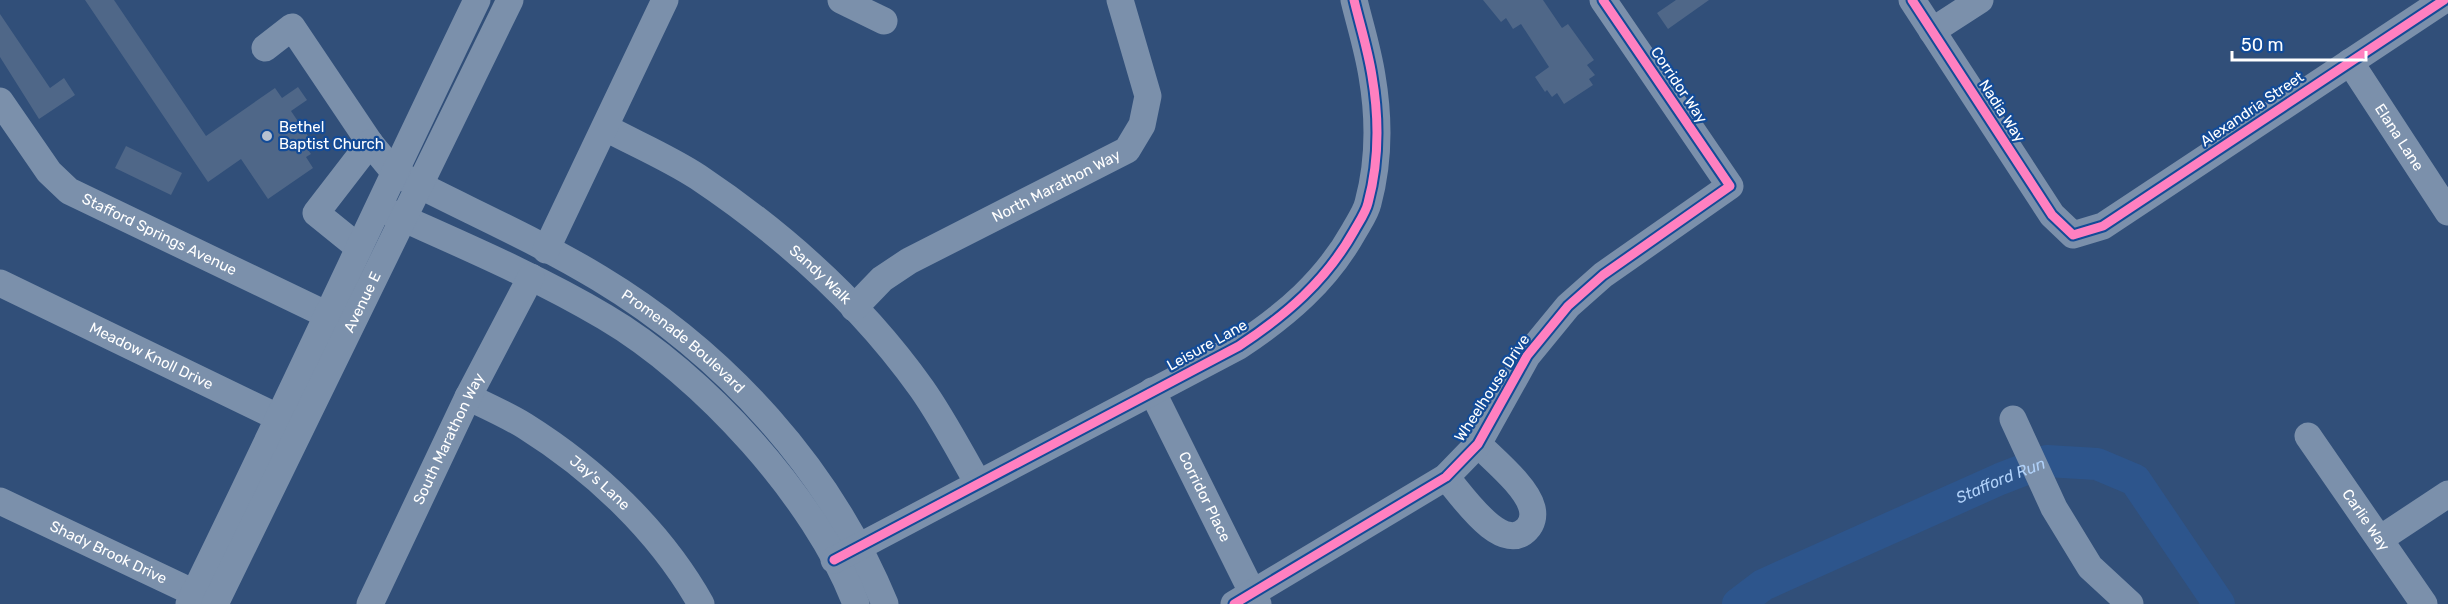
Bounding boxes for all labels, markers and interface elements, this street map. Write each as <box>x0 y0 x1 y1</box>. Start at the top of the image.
scale bar <box>2232 24 2366 62</box>
text: 50 m <box>2241 34 2284 56</box>
street label: Corridor Way <box>1647 43 1711 127</box>
street label: Alexandria Street <box>2197 68 2307 150</box>
street label: Nadia Way <box>1975 76 2029 146</box>
street label: Elana Lane <box>2371 100 2428 174</box>
place label: Bethel Baptist Church <box>279 118 384 153</box>
marker: Bethel Baptist Church <box>260 129 274 143</box>
street label: North Marathon Way <box>989 146 1123 226</box>
street label: Stafford Springs Avenue <box>79 190 240 279</box>
street label: Sandy Walk <box>786 241 855 308</box>
street label: Avenue E <box>340 269 385 335</box>
street label: Promenade Boulevard <box>618 286 749 397</box>
street label: Leisure Lane <box>1164 316 1250 374</box>
street label: Meadow Knoll Drive <box>86 319 216 394</box>
street label: Wheelhouse Drive <box>1451 331 1533 445</box>
street label: South Marathon Way <box>409 370 488 508</box>
street label: Corridor Place <box>1175 449 1235 545</box>
street label: Jay's Lane <box>566 451 634 514</box>
water label: Stafford Run <box>1953 454 2048 508</box>
street label: Carlie Way <box>2338 486 2394 554</box>
street label: Shady Brook Drive <box>47 517 170 588</box>

